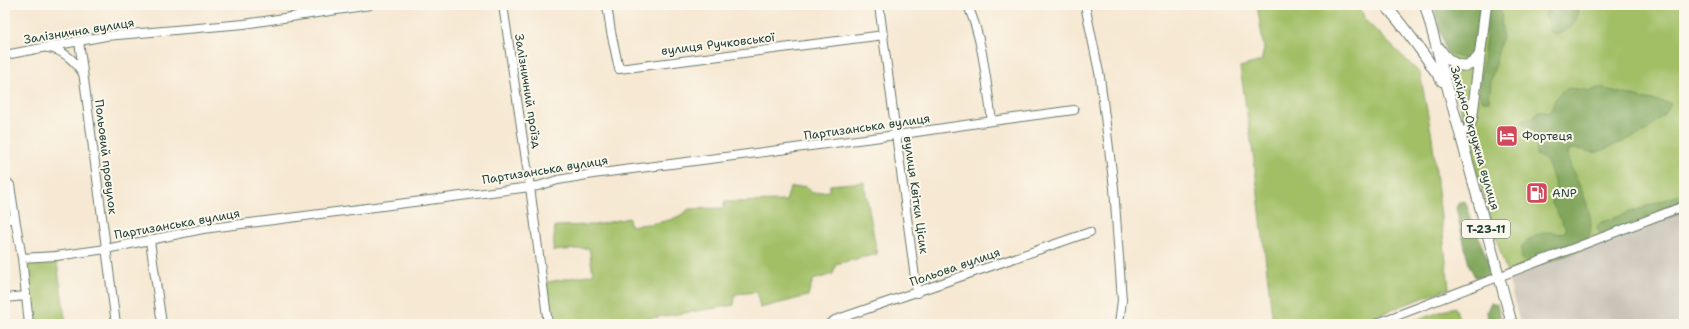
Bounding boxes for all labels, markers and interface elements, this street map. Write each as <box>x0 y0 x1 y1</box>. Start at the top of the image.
street label: Залізнична вулиця <box>23 14 135 48</box>
street label: вулиця Ручковської <box>660 29 776 59</box>
street label: Залізничний проїзд <box>511 33 545 150</box>
street label: Західно-Окружна вулиця <box>1447 64 1503 212</box>
street label: Польовий провулок <box>91 99 121 216</box>
street label: Партизанська вулиця <box>803 110 931 144</box>
hotel icon: Фортеця <box>1494 123 1520 149</box>
place label: Фортеця <box>1522 128 1573 144</box>
street label: вулиця Квітки Цісик <box>900 135 932 256</box>
street label: Партизанська вулиця <box>481 152 609 188</box>
fuel station icon: ANP <box>1524 180 1550 206</box>
place label: ANP <box>1552 185 1577 201</box>
street label: Партизанська вулиця <box>113 205 241 243</box>
road number: Т-23-11 <box>1462 220 1510 238</box>
street label: Польова вулиця <box>908 244 1002 290</box>

